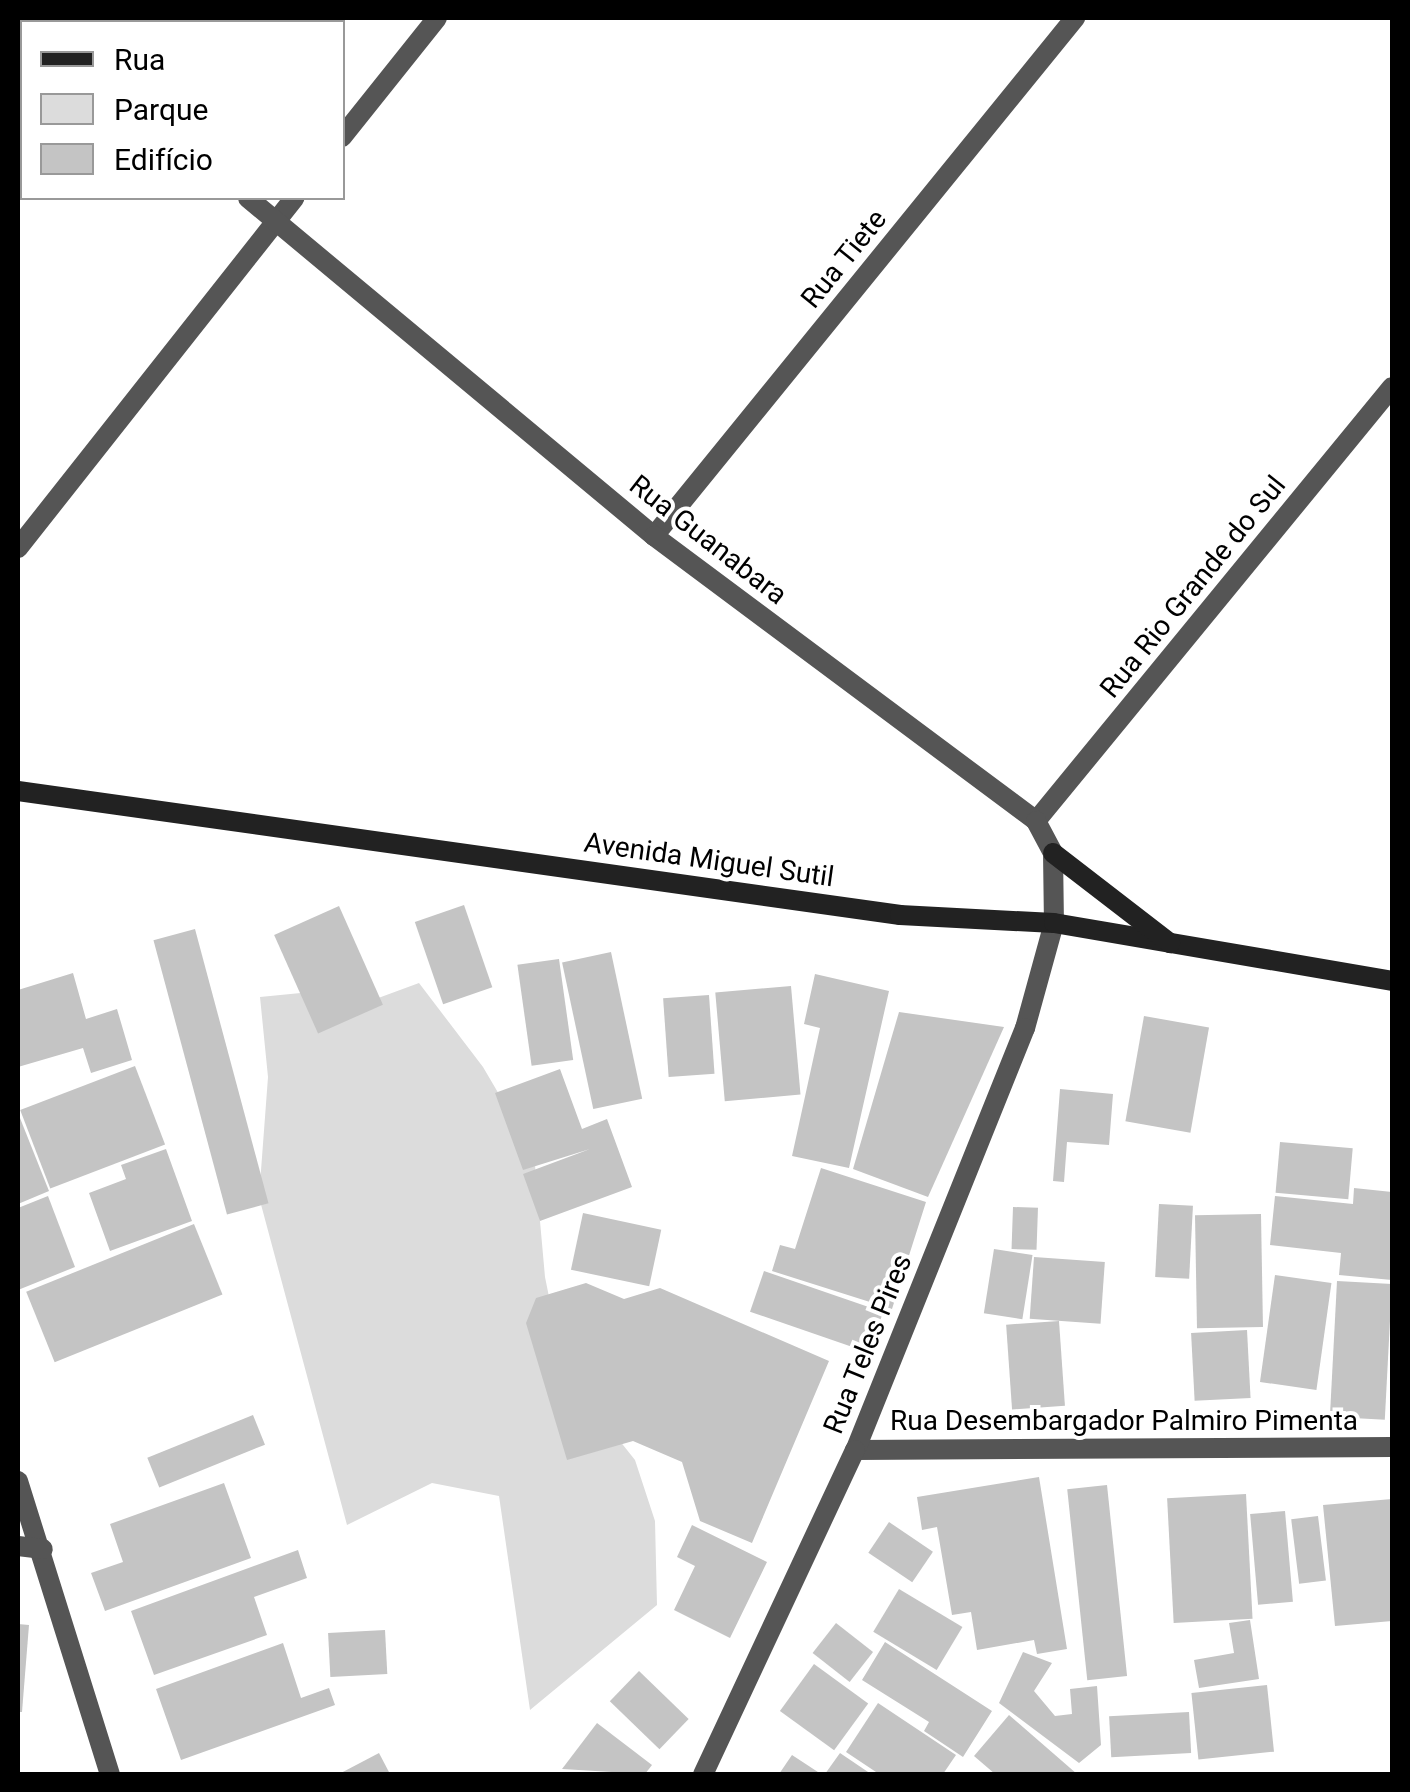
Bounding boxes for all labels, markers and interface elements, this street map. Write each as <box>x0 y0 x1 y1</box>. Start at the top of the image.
legend <box>20 20 345 200</box>
text: Rua <box>114 42 165 77</box>
text: Parque <box>114 92 208 127</box>
text: Edifício <box>114 142 213 177</box>
street label: Rua Tiete <box>794 203 894 315</box>
street label: Rua Guanabara <box>623 468 793 612</box>
street label: Rua Rio Grande do Sul <box>1093 469 1293 705</box>
street label: Avenida Miguel Sutil <box>582 826 836 894</box>
street label: Rua Teles Pires <box>817 1249 919 1439</box>
street label: Rua Desembargador Palmiro Pimenta <box>890 1404 1358 1438</box>

